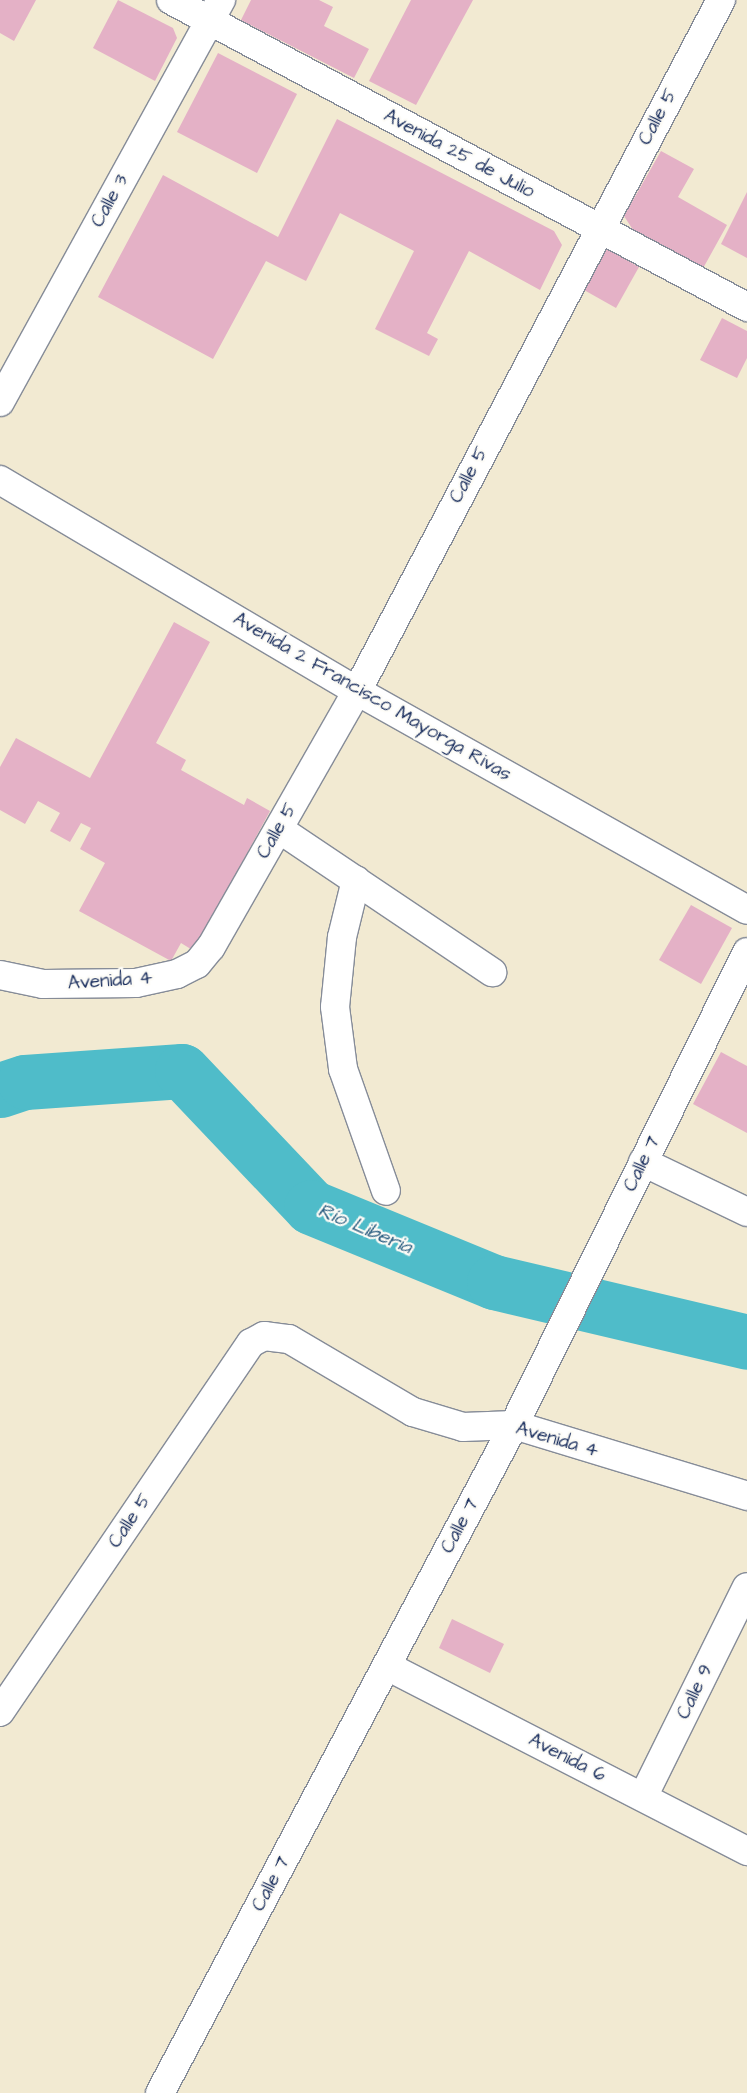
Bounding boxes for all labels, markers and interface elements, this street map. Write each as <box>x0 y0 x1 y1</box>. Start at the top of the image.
street label: Calle 5 <box>634 85 682 149</box>
street label: Avenida 25 de Julio <box>380 105 538 203</box>
street label: Calle 3 <box>86 171 134 231</box>
street label: Calle 5 <box>445 443 493 507</box>
street label: Avenida 2 Francisco Mayorga Rivas <box>229 608 515 786</box>
street label: Calle 5 <box>252 799 302 863</box>
street label: Avenida 4 <box>67 967 153 995</box>
street label: Calle 7 <box>619 1133 665 1195</box>
water label: Río Liberia <box>314 1198 416 1260</box>
street label: Avenida 4 <box>513 1417 601 1463</box>
street label: Calle 5 <box>104 1490 156 1552</box>
street label: Calle 7 <box>436 1495 484 1557</box>
street label: Calle 9 <box>672 1661 718 1723</box>
street label: Avenida 6 <box>525 1729 609 1787</box>
street label: Calle 7 <box>247 1853 295 1915</box>

